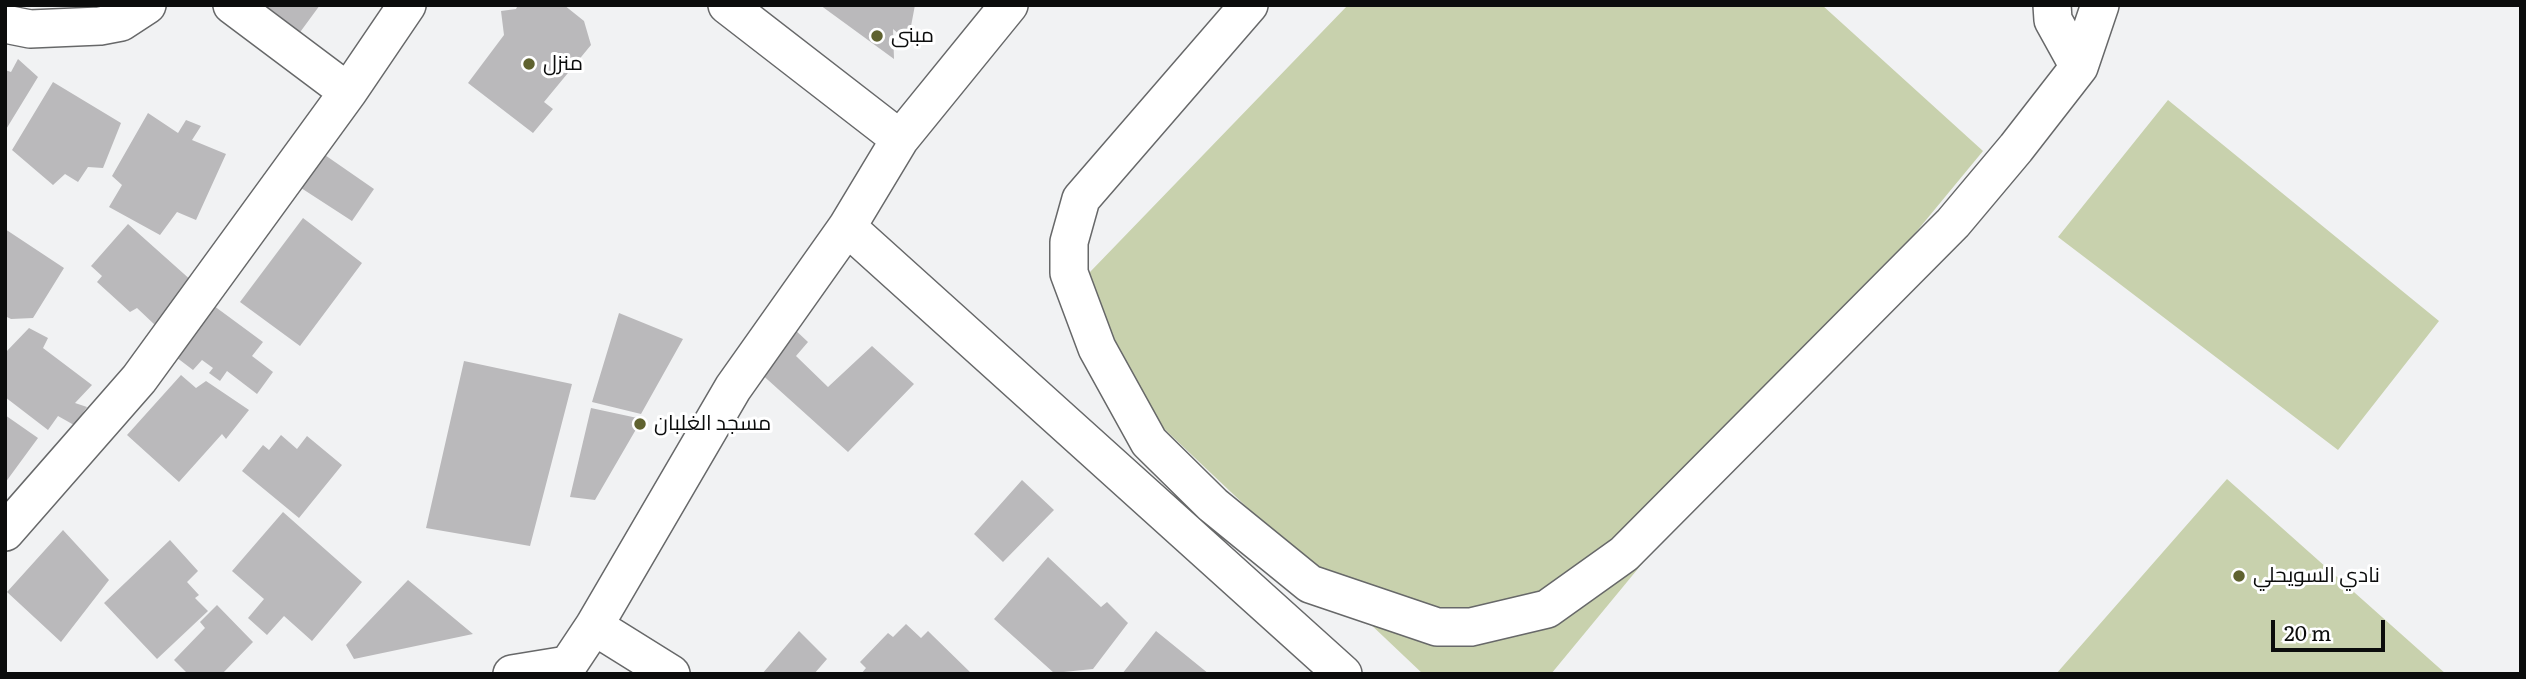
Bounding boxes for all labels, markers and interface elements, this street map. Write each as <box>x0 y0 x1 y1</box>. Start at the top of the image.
place label: مبنى <box>891 23 934 49</box>
marker: مبنى <box>869 28 885 44</box>
place label: منزل <box>543 51 583 77</box>
marker: منزل <box>521 56 537 72</box>
place label: مسجد الغلبان <box>654 411 771 437</box>
marker: مسجد الغلبان <box>632 416 648 432</box>
place label: نادي السويحلي <box>2253 563 2380 589</box>
marker: نادي السويحلي <box>2231 568 2247 584</box>
scale bar <box>2274 606 2388 650</box>
text: 20 m <box>2284 616 2331 647</box>

